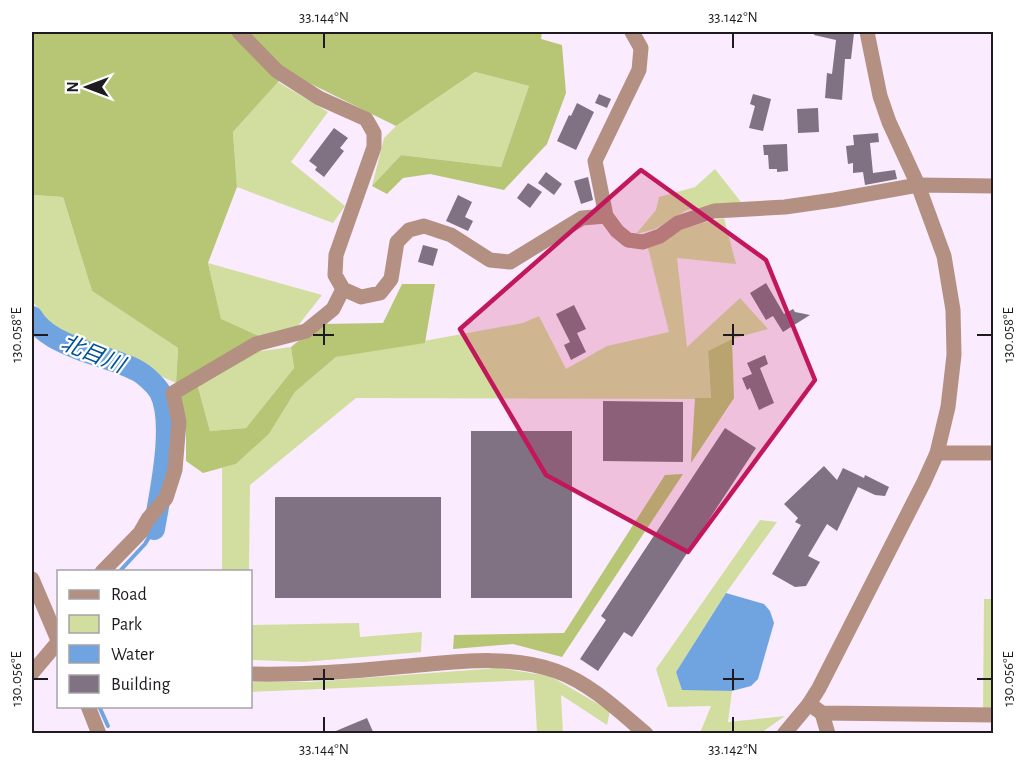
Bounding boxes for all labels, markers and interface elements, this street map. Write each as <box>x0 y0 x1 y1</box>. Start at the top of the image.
text: 33.144°N <box>299 10 349 25</box>
text: 33.142°N <box>708 10 758 25</box>
north arrow <box>57 57 117 117</box>
text: N <box>65 81 81 93</box>
text: 130.058°E <box>9 307 24 363</box>
text: 130.058°E <box>1001 307 1016 363</box>
water label: 北目川 <box>58 330 130 377</box>
legend <box>57 570 252 708</box>
text: Road <box>111 586 147 604</box>
text: Park <box>111 616 143 634</box>
text: Water <box>111 646 154 664</box>
text: 130.056°E <box>9 651 24 707</box>
text: 130.056°E <box>1001 651 1016 707</box>
text: Building <box>111 676 171 694</box>
text: 33.144°N <box>299 742 349 757</box>
text: 33.142°N <box>708 742 758 757</box>

